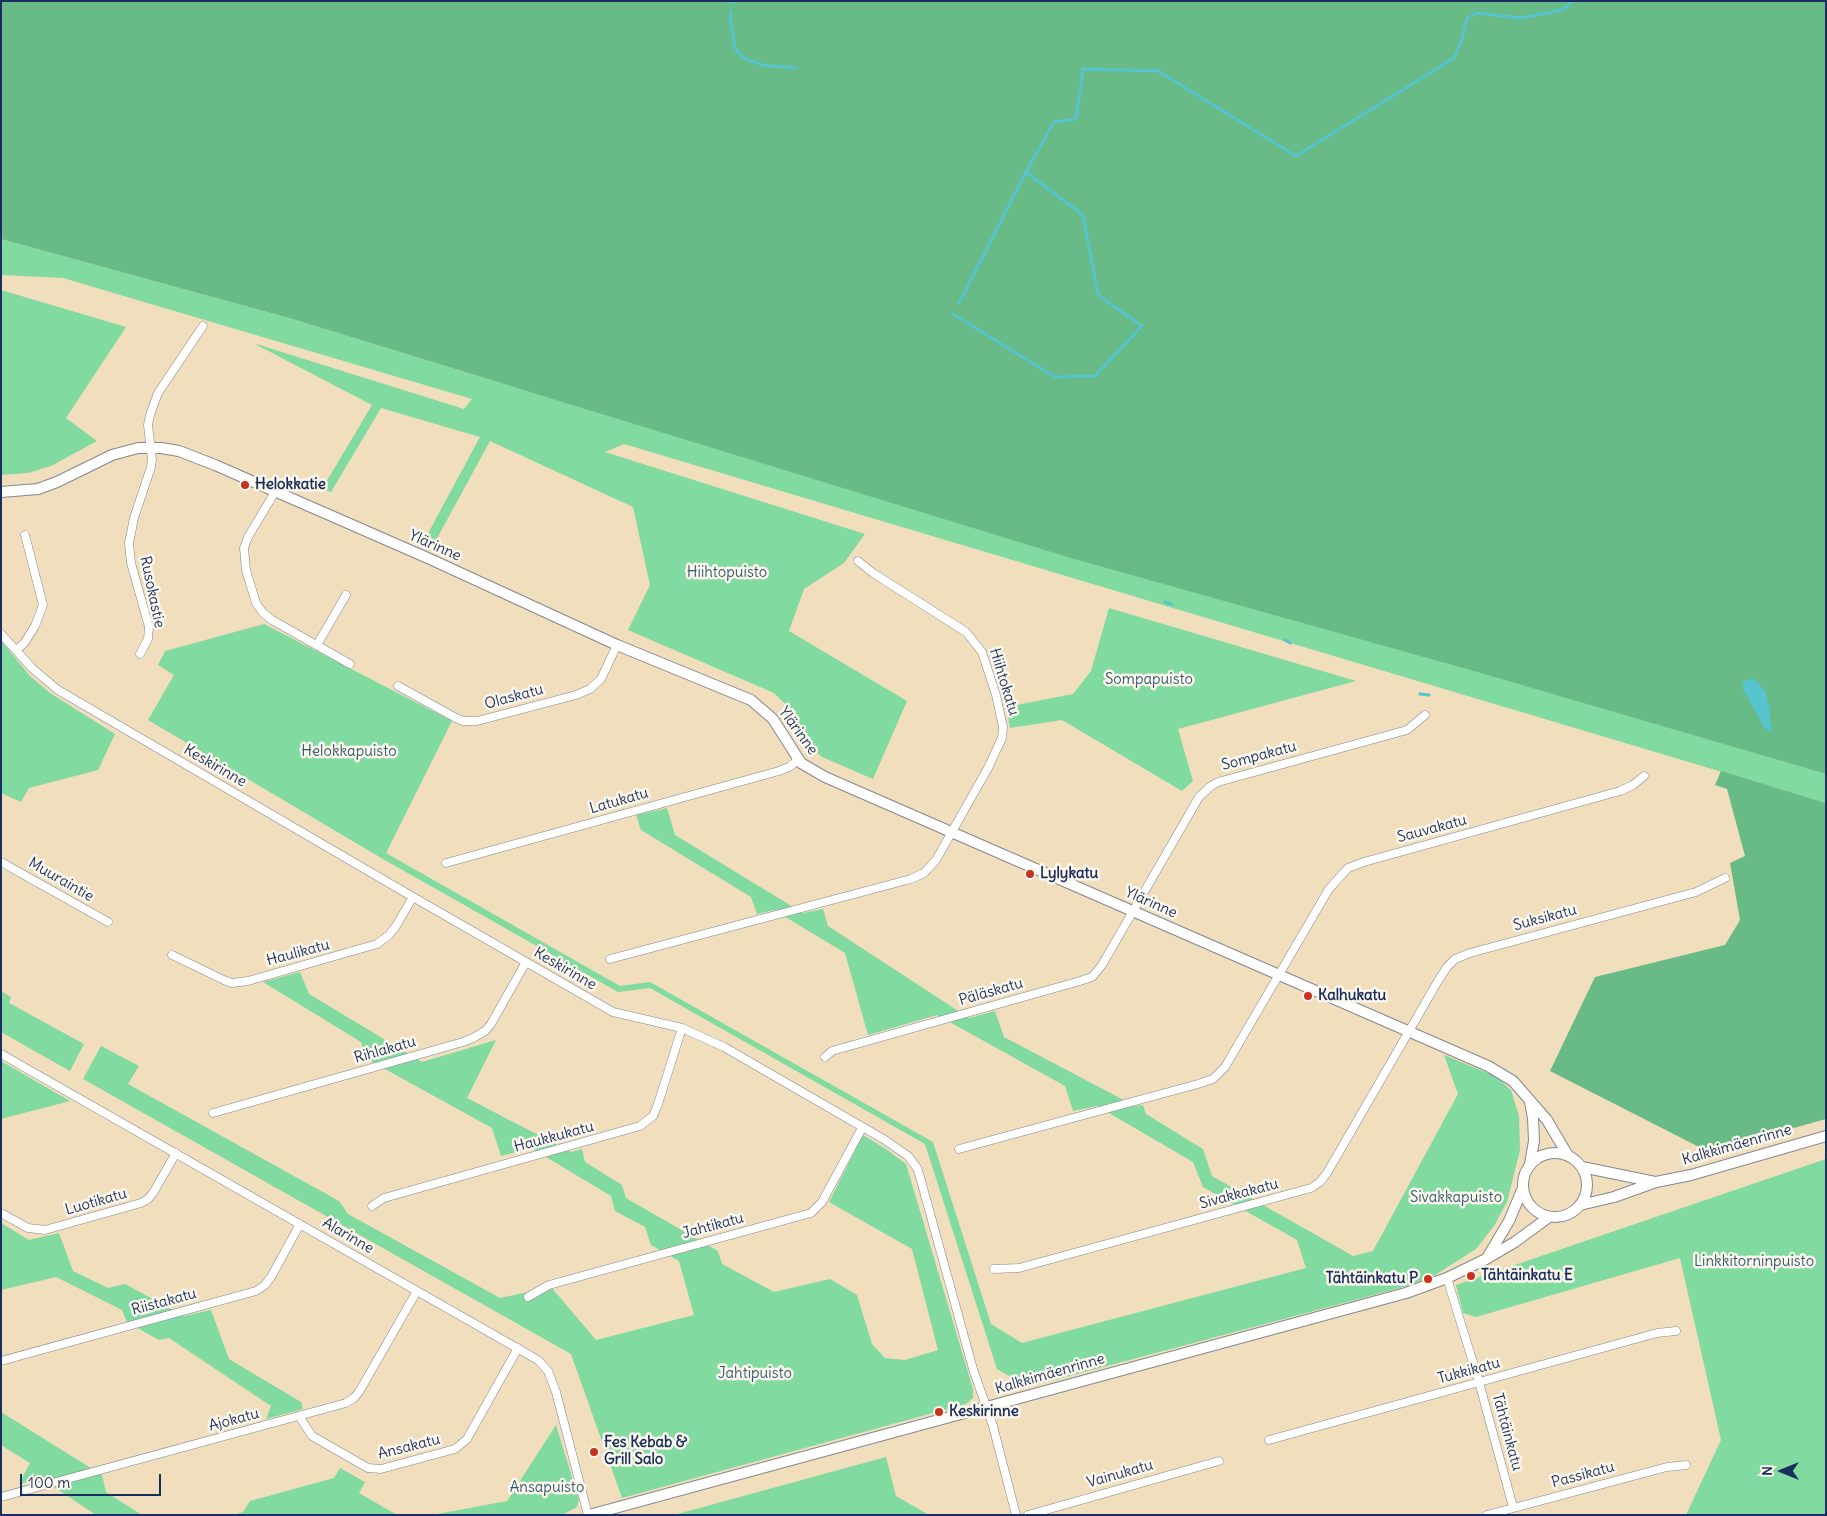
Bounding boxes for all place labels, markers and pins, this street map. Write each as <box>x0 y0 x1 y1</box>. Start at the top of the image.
place label: Helokkatie <box>255 476 326 494</box>
marker: Helokkatie <box>239 479 251 491</box>
place label: Lylykatu <box>1040 865 1098 883</box>
marker: Lylykatu <box>1024 868 1036 880</box>
place label: Kalhukatu <box>1318 987 1386 1005</box>
marker: Kalhukatu <box>1302 990 1314 1002</box>
place label: Tähtäinkatu E <box>1481 1267 1573 1285</box>
place label: Tähtäinkatu P <box>1326 1270 1418 1288</box>
marker: Tähtäinkatu E <box>1465 1270 1477 1282</box>
marker: Tähtäinkatu P <box>1422 1273 1434 1285</box>
place label: Keskirinne <box>949 1403 1019 1421</box>
marker: Keskirinne <box>933 1406 945 1418</box>
place label: Fes Kebab & Grill Salo <box>604 1434 687 1469</box>
marker: Fes Kebab & Grill Salo <box>588 1446 600 1458</box>

